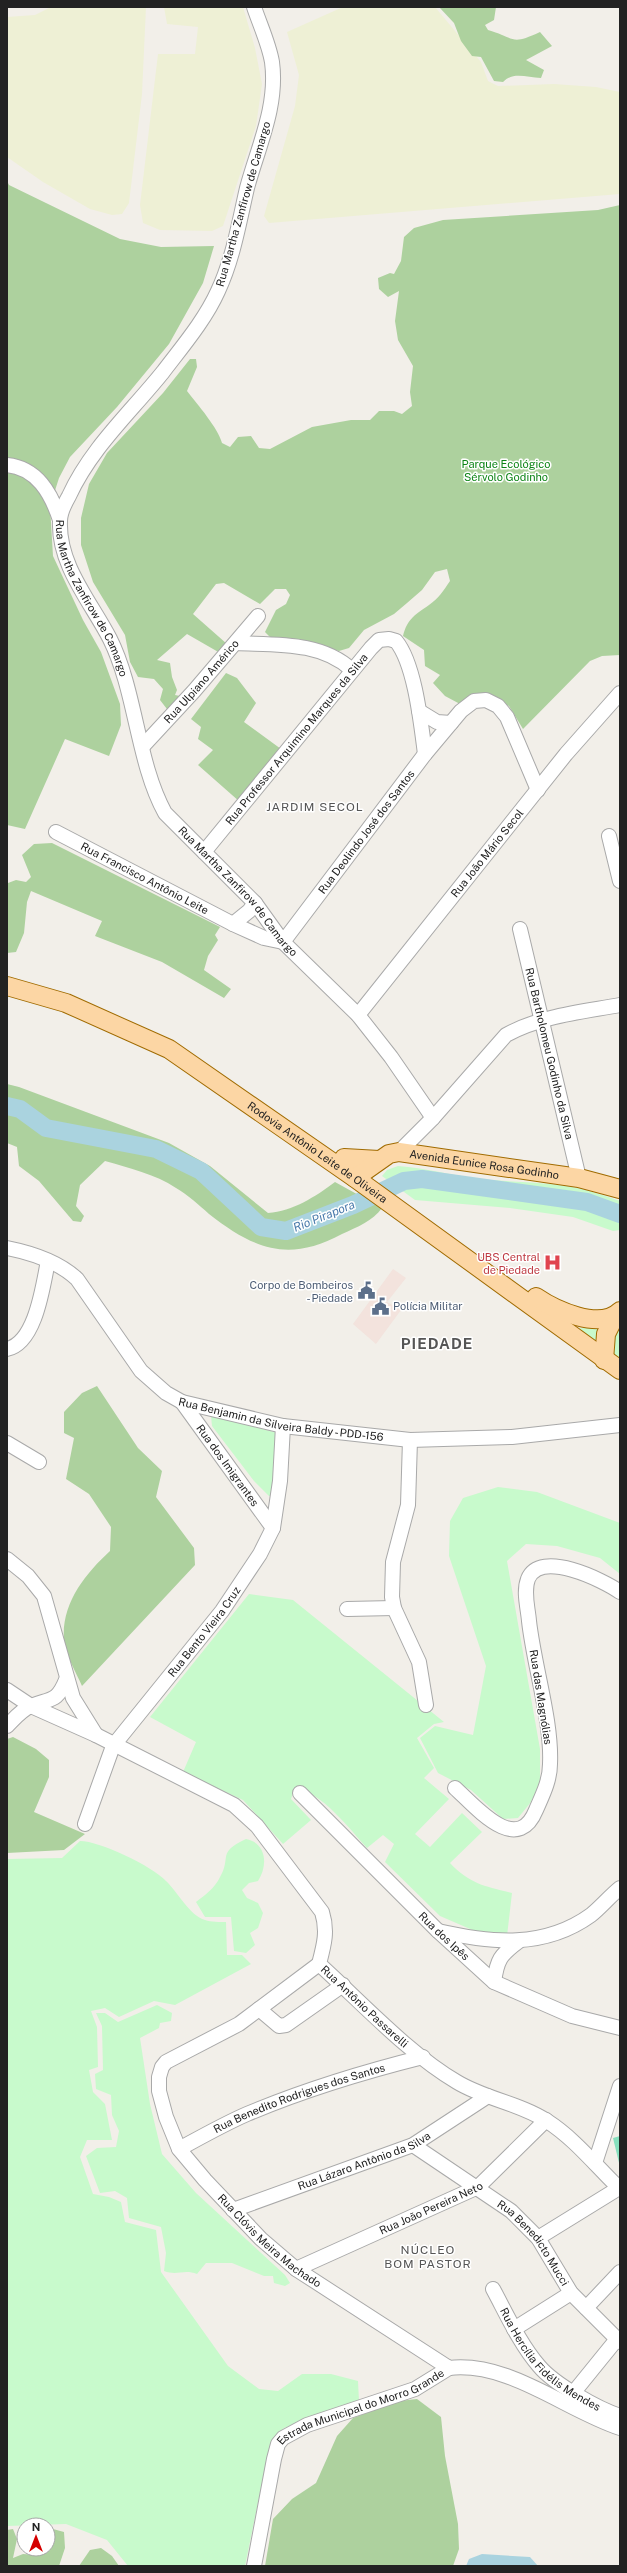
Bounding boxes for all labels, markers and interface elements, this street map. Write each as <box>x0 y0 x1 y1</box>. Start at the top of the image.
street label: Rua Martha Zanfirow de Camargo <box>214 120 272 288</box>
park label: Parque Ecológico Sérvolo Godinho <box>462 458 550 483</box>
street label: Rua Martha Zanfirow de Camargo <box>54 519 130 678</box>
street label: Rua Ulpiano Américo <box>161 637 241 725</box>
street label: Rua Professor Arquimino Marques da Silva <box>223 651 370 827</box>
street label: Rua Deolindo José dos Santos <box>316 767 417 896</box>
district label: JARDIM SECOL <box>266 800 364 814</box>
street label: Rua João Mário Secol <box>448 807 526 899</box>
street label: Rua Martha Zanfirow de Camargo <box>176 824 300 959</box>
street label: Rua Francisco Antônio Leite <box>79 840 211 916</box>
street label: Rua Bartholomeu Godinho da Silva <box>523 966 576 1141</box>
street label: Rodovia Antônio Leite de Oliveira <box>245 1099 389 1205</box>
street label: Avenida Eunice Rosa Godinho <box>409 1148 560 1181</box>
water label: Rio Pirapora <box>291 1197 357 1235</box>
place label: UBS Central de Piedade <box>477 1251 540 1276</box>
hospital icon: UBS Central de Piedade <box>543 1253 563 1273</box>
place label: Corpo de Bombeiros - Piedade <box>250 1279 353 1304</box>
public building icon: Corpo de Bombeiros - Piedade <box>356 1281 376 1301</box>
public building icon: Polícia Militar <box>370 1296 390 1316</box>
place label: Polícia Militar <box>393 1300 463 1312</box>
district label: PIEDADE <box>401 1335 473 1352</box>
street label: Rua Benjamin da Silveira Baldy - PDD-156 <box>177 1395 384 1443</box>
street label: Rua dos Imigrantes <box>194 1422 261 1509</box>
street label: Rua Bento Vieira Cruz <box>165 1584 242 1679</box>
street label: Rua das Magnólias <box>528 1649 554 1746</box>
street label: Rua dos Ipês <box>416 1909 472 1963</box>
street label: Rua Antônio Passarelli <box>319 1963 411 2050</box>
street label: Rua Benedito Rodrigues dos Santos <box>211 2061 387 2135</box>
street label: Rua Lázaro Antônio da Silva <box>296 2129 433 2192</box>
street label: Rua João Pereira Neto <box>378 2180 485 2237</box>
street label: Rua Clóvis Meira Machado <box>216 2192 323 2290</box>
street label: Rua Benedicto Mucci <box>495 2198 571 2288</box>
district label: NÚCLEO BOM PASTOR <box>384 2243 472 2271</box>
street label: Rua Hercília Fidélis Mendes <box>498 2306 603 2413</box>
street label: Estrada Municipal do Morro Grande <box>274 2367 446 2447</box>
north arrow <box>16 2517 56 2557</box>
text: N <box>32 2521 40 2533</box>

